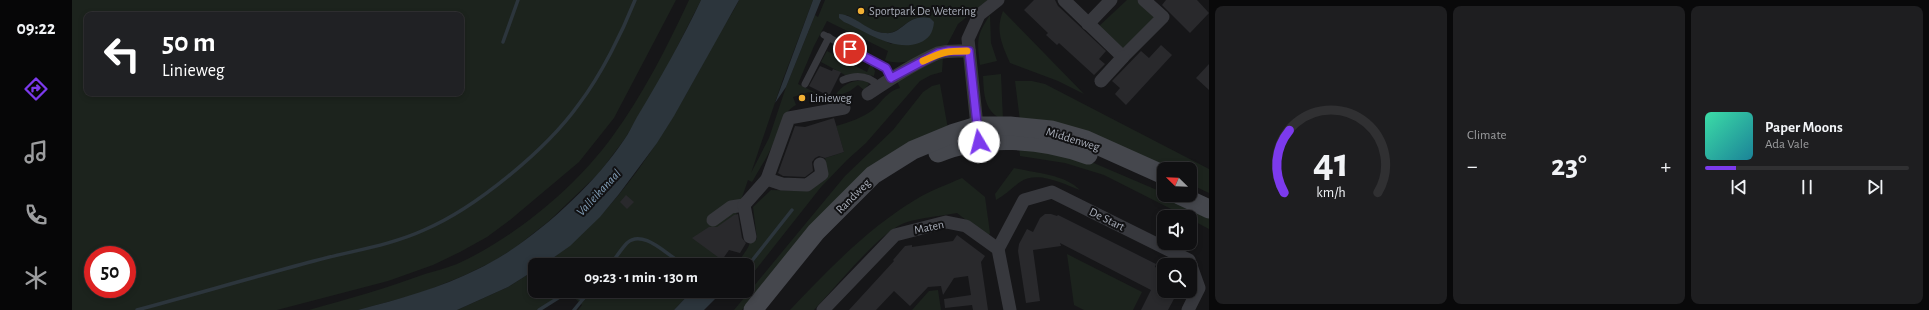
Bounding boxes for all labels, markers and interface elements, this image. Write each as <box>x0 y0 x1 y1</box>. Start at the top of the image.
place label: Sportpark De Wetering <box>869 5 976 17</box>
marker: Sportpark De Wetering <box>856 6 866 16</box>
text: 09:22 <box>16 20 56 38</box>
icon: left <box>96 28 148 80</box>
text: 50 m <box>162 29 216 57</box>
pin <box>833 32 867 66</box>
icon: arrive <box>839 38 861 60</box>
text: Linieweg <box>162 62 225 80</box>
icon: directions <box>22 75 50 103</box>
place label: Linieweg <box>810 92 852 104</box>
marker: Linieweg <box>797 93 807 103</box>
text: Paper Moons <box>1765 120 1843 135</box>
position arrow <box>958 121 1000 163</box>
street label: Middenweg <box>1045 125 1101 153</box>
text: Climate <box>1467 129 1506 142</box>
icon: music <box>22 138 50 166</box>
text: Ada Vale <box>1765 138 1809 151</box>
text: 41 <box>1313 143 1349 184</box>
text: 23° <box>1551 151 1587 181</box>
text: − <box>1467 155 1478 177</box>
text: + <box>1660 155 1671 177</box>
north arrow <box>1157 162 1197 202</box>
map controls <box>1157 162 1197 298</box>
water label: Valleikanaal <box>574 167 624 219</box>
street label: Randweg <box>833 176 873 216</box>
icon: previous <box>1728 176 1750 198</box>
icon: pause <box>1796 176 1818 198</box>
icon: next <box>1864 176 1886 198</box>
text: km/h <box>1316 186 1346 200</box>
icon: phone <box>22 201 50 229</box>
street label: De Start <box>1087 205 1127 233</box>
button: sound <box>1157 210 1197 250</box>
street label: Maten <box>913 218 945 236</box>
speed limit sign: 50 <box>84 246 136 298</box>
button: search <box>1157 258 1197 298</box>
icon: climate <box>22 264 50 292</box>
text: 09:23 · 1 min · 130 m <box>584 270 698 285</box>

